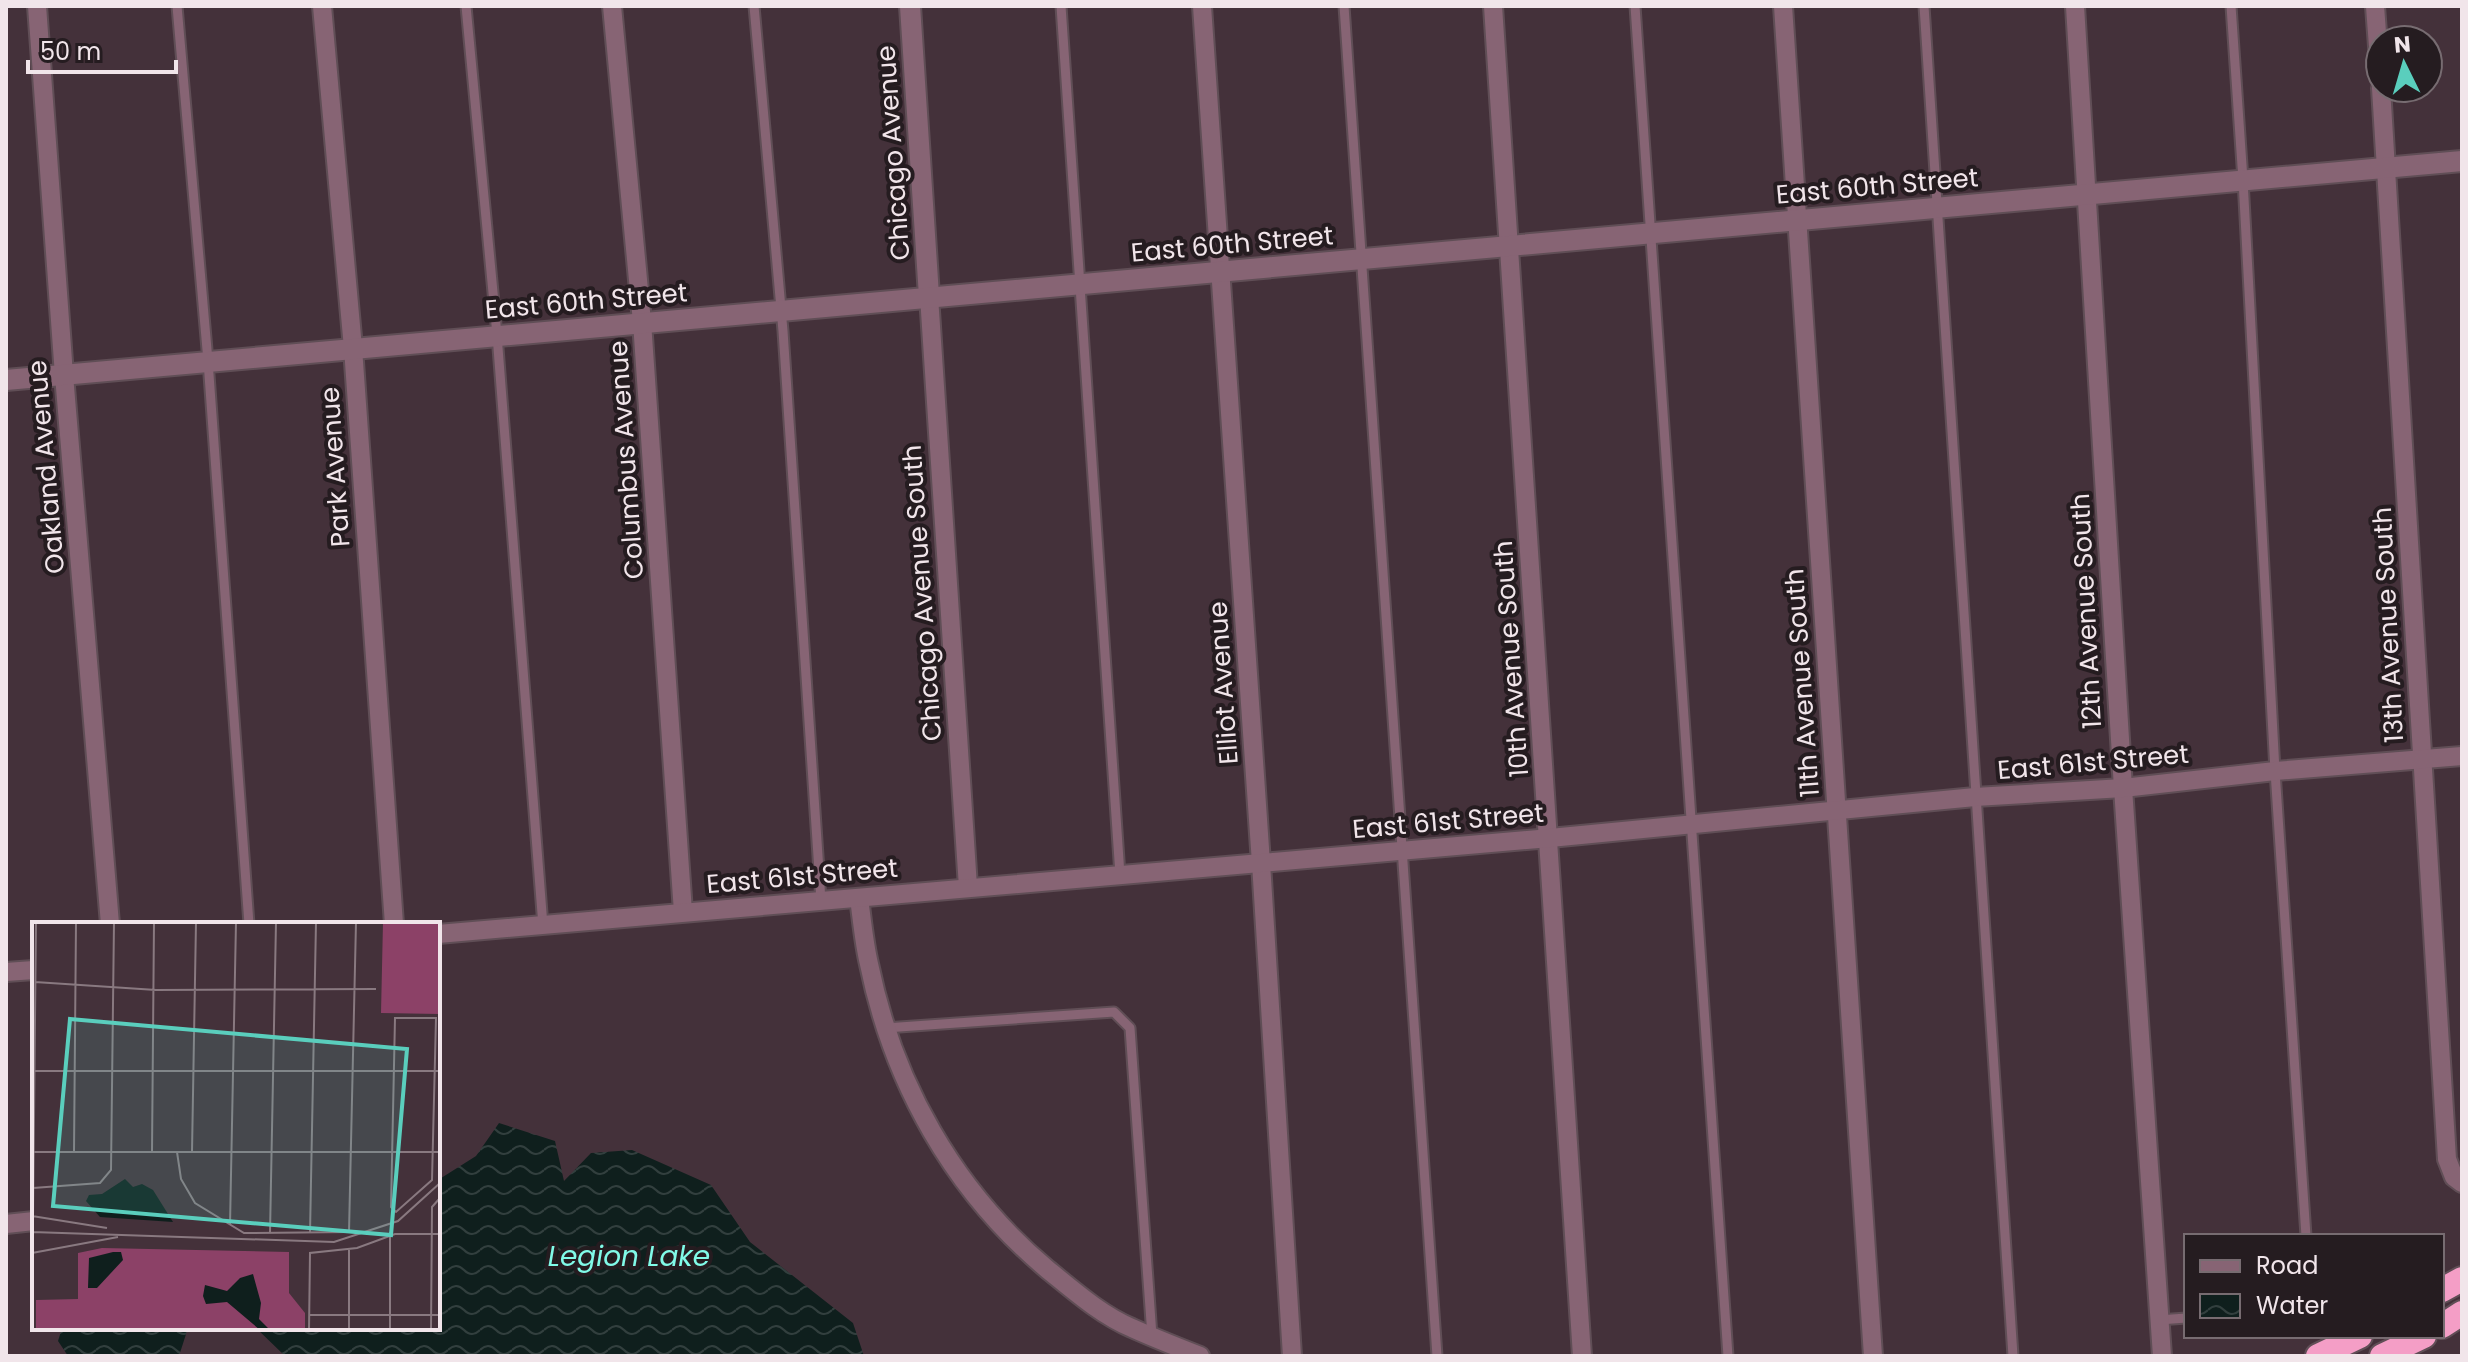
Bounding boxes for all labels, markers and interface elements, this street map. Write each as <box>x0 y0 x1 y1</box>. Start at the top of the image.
scale bar <box>28 24 176 74</box>
north arrow <box>2364 24 2444 104</box>
text: N <box>2393 28 2412 61</box>
text: 50 m <box>40 35 101 68</box>
street label: Chicago Avenue <box>868 44 918 262</box>
street label: East 60th Street <box>1774 159 1980 213</box>
street label: East 60th Street <box>1129 217 1335 271</box>
street label: East 60th Street <box>483 274 689 328</box>
street label: Columbus Avenue <box>600 340 652 580</box>
street label: Oakland Avenue <box>19 359 73 575</box>
street label: Park Avenue <box>311 386 359 548</box>
street label: Chicago Avenue South <box>894 444 950 742</box>
street label: 12th Avenue South <box>2062 492 2110 730</box>
street label: 13th Avenue South <box>2364 506 2412 744</box>
street label: 10th Avenue South <box>1485 540 1537 778</box>
street label: 11th Avenue South <box>1776 568 1828 798</box>
street label: Elliot Avenue <box>1199 600 1247 766</box>
street label: East 61st Street <box>1996 736 2190 788</box>
street label: East 61st Street <box>1351 795 1545 847</box>
street label: East 61st Street <box>705 850 899 902</box>
inset map <box>32 922 440 1330</box>
legend <box>2184 1234 2444 1338</box>
water label: Legion Lake <box>548 1237 710 1276</box>
text: Road <box>2256 1249 2318 1282</box>
text: Water <box>2256 1289 2328 1322</box>

